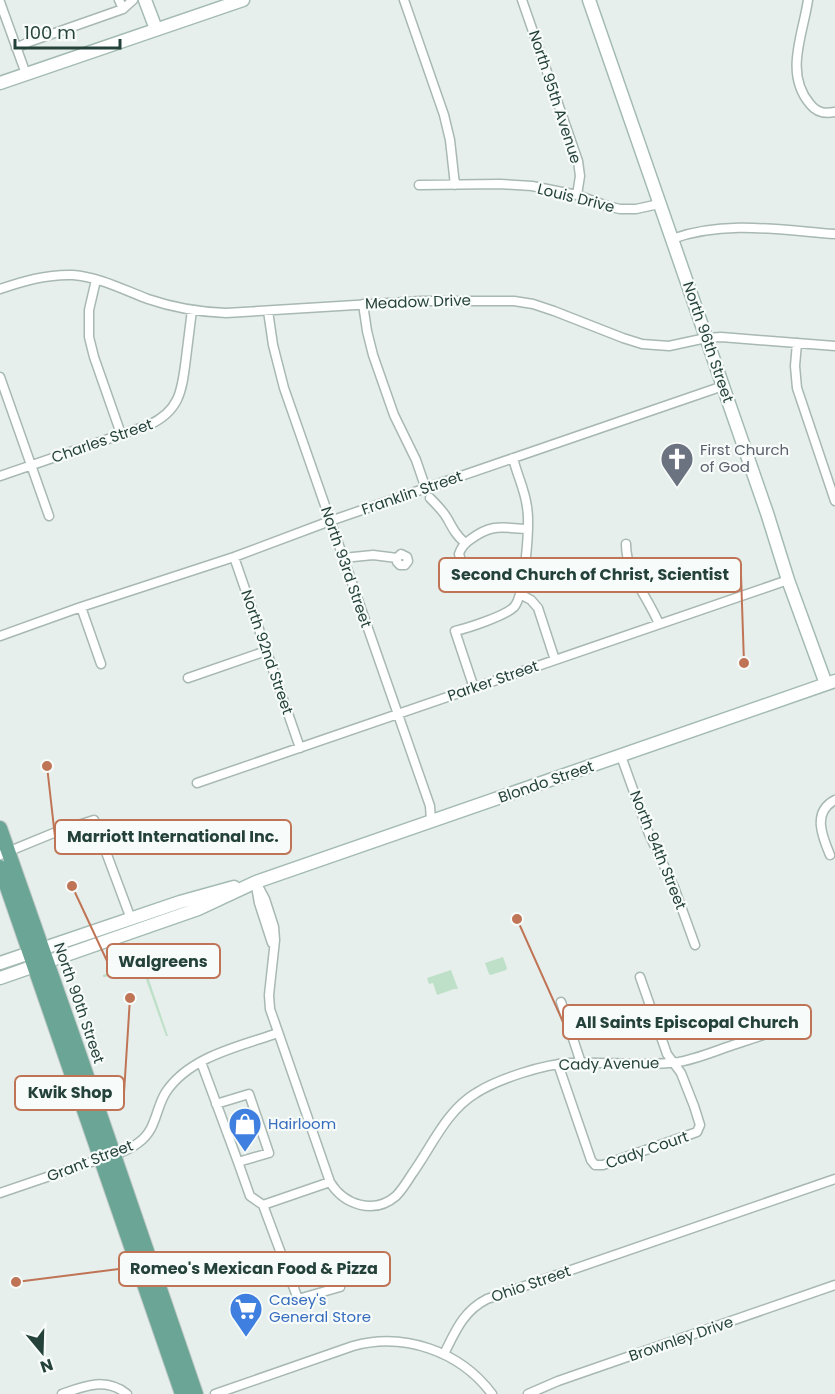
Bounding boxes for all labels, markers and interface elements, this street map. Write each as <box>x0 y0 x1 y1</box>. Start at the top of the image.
scale bar <box>15 12 120 50</box>
text: 100 m <box>24 20 76 45</box>
street label: North 95th Avenue <box>524 27 587 166</box>
street label: Louis Drive <box>535 178 617 217</box>
street label: North 96th Street <box>678 278 739 405</box>
street label: Meadow Drive <box>365 289 471 314</box>
street label: Charles Street <box>48 413 155 468</box>
place label: First Church of God <box>700 439 789 477</box>
church icon: First Church of God <box>659 441 695 488</box>
street label: Franklin Street <box>359 465 465 520</box>
street label: North 93rd Street <box>316 503 377 630</box>
callout: Second Church of Christ, Scientist <box>439 558 741 592</box>
text: Second Church of Christ, Scientist <box>451 563 729 586</box>
street label: North 92nd Street <box>236 587 299 717</box>
street label: Parker Street <box>445 655 541 706</box>
street label: Blondo Street <box>495 755 596 808</box>
street label: North 94th Street <box>625 787 692 912</box>
callout: Marriott International Inc. <box>55 820 291 854</box>
text: Marriott International Inc. <box>67 825 279 848</box>
street label: North 90th Street <box>49 940 110 1066</box>
callout: Walgreens <box>107 944 220 978</box>
text: Walgreens <box>118 950 208 973</box>
callout: All Saints Episcopal Church <box>563 1005 811 1039</box>
text: All Saints Episcopal Church <box>575 1011 799 1034</box>
street label: Cady Avenue <box>558 1052 659 1075</box>
callout: Kwik Shop <box>15 1076 124 1110</box>
text: Kwik Shop <box>28 1081 112 1104</box>
shop icon: Hairloom <box>227 1106 263 1153</box>
place label: Hairloom <box>268 1113 336 1134</box>
street label: Cady Court <box>603 1126 691 1173</box>
street label: Grant Street <box>44 1135 136 1187</box>
callout: Romeo's Mexican Food & Pizza <box>119 1252 390 1286</box>
text: Romeo's Mexican Food & Pizza <box>130 1257 378 1280</box>
street label: Ohio Street <box>488 1260 573 1307</box>
place label: Casey's General Store <box>269 1289 371 1327</box>
supermarket icon: Casey's General Store <box>228 1291 264 1338</box>
street label: Brownley Drive <box>626 1311 736 1366</box>
north arrow <box>12 1322 72 1382</box>
text: N <box>37 1353 56 1379</box>

